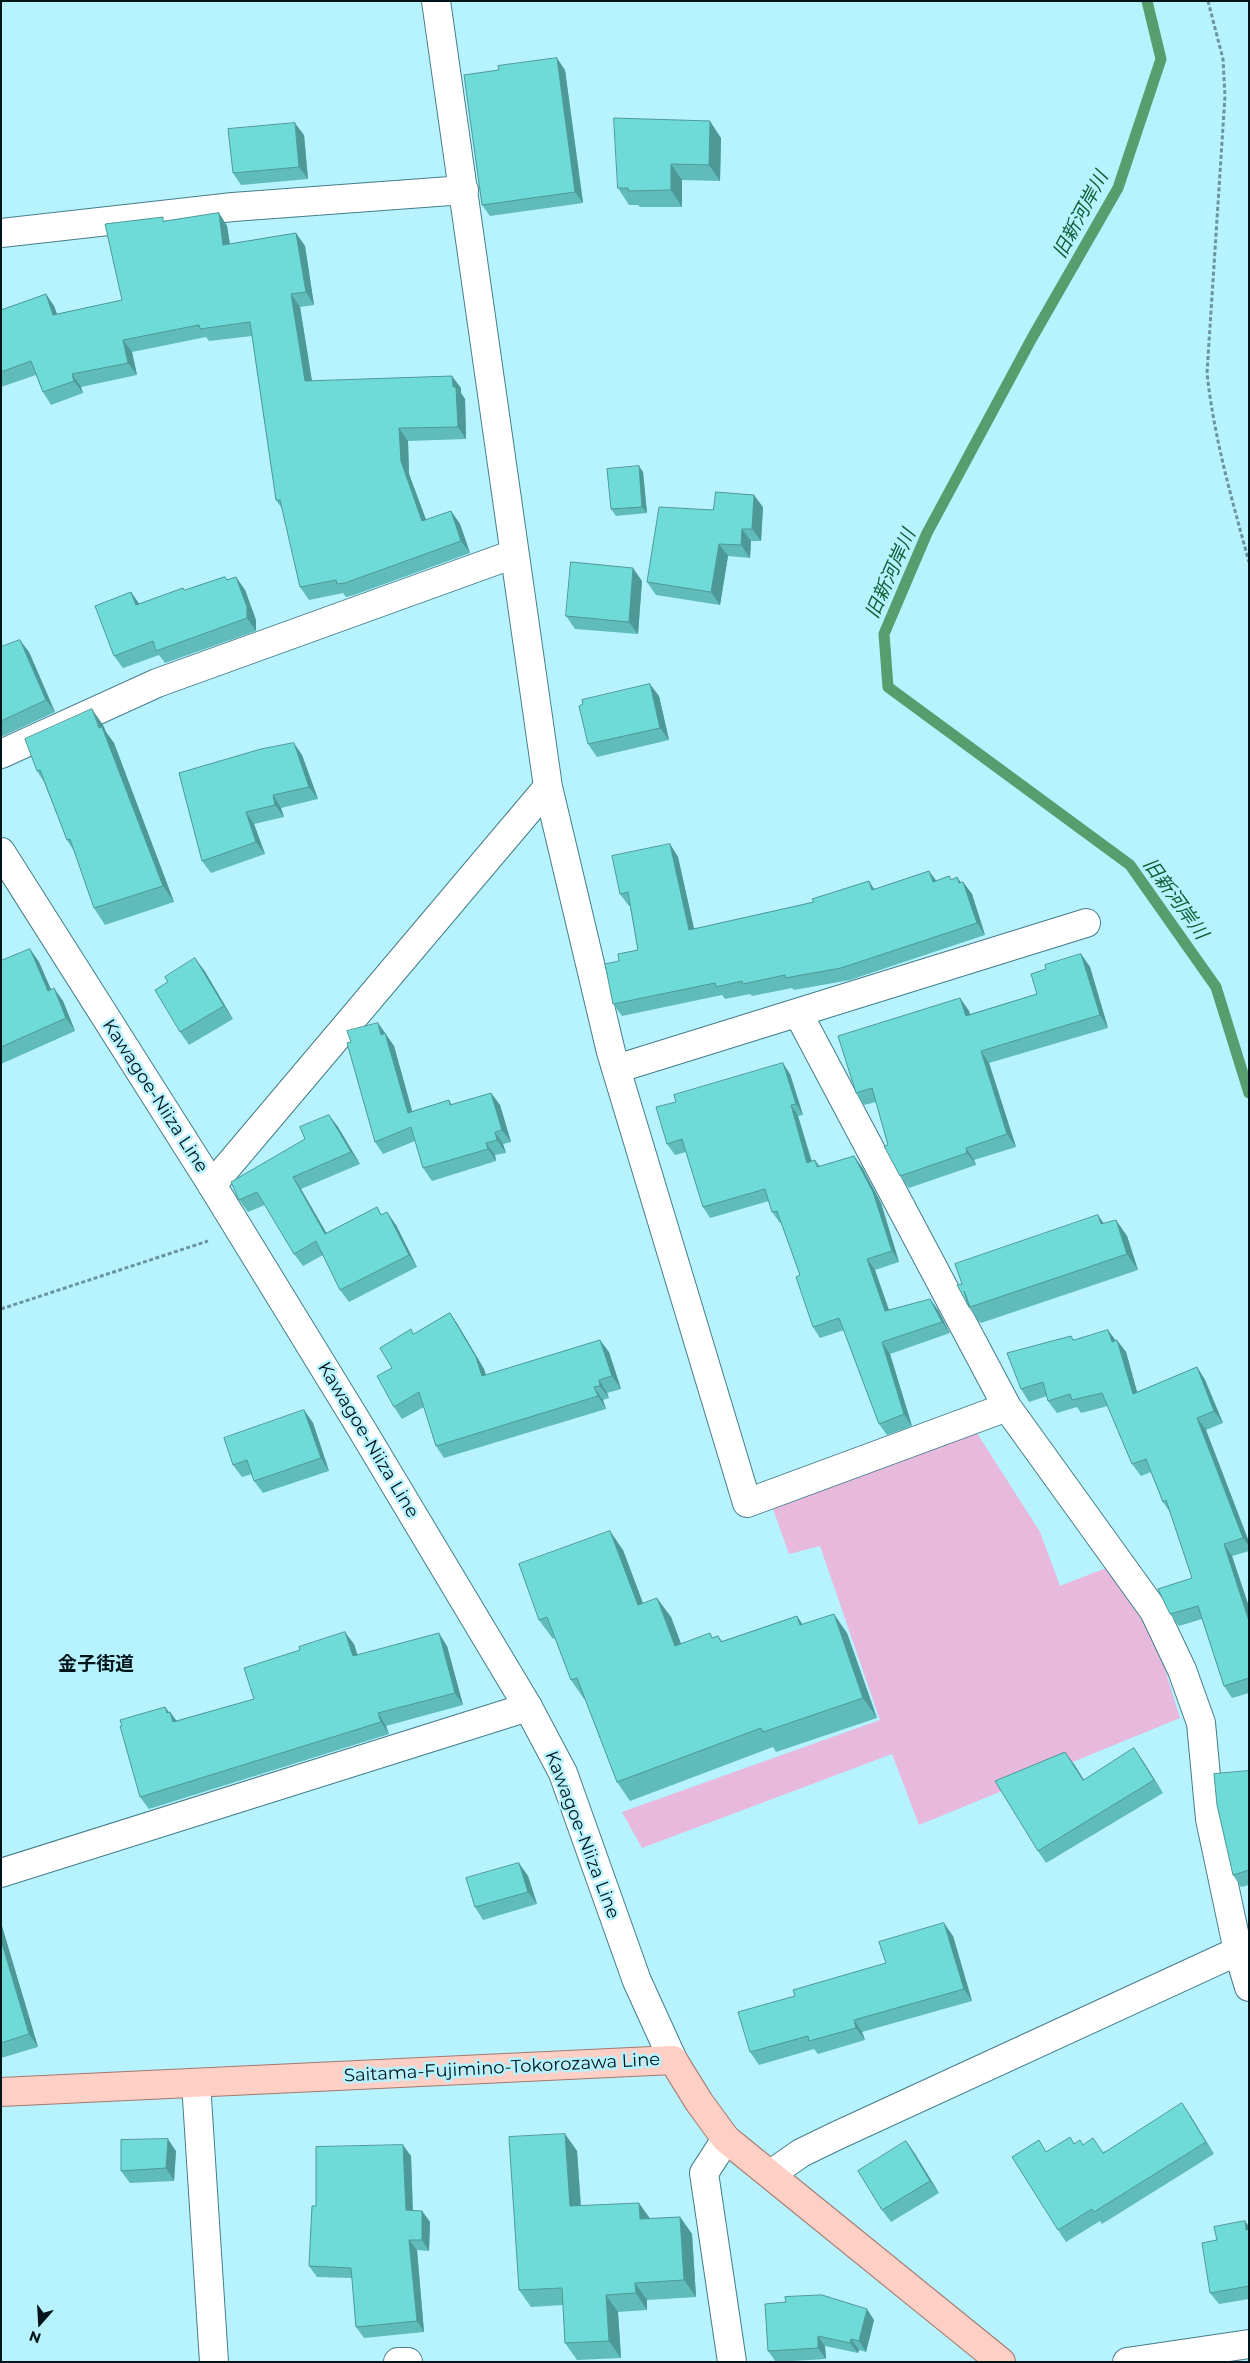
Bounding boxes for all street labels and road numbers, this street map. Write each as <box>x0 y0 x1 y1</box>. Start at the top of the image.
street label: Kawagoe-Niiza Line <box>97 1015 213 1177</box>
street label: Kawagoe-Niiza Line <box>313 1358 423 1522</box>
street label: Kawagoe-Niiza Line <box>540 1748 624 1922</box>
street label: Saitama-Fujimino-Tokorozawa Line <box>343 2049 661 2087</box>

